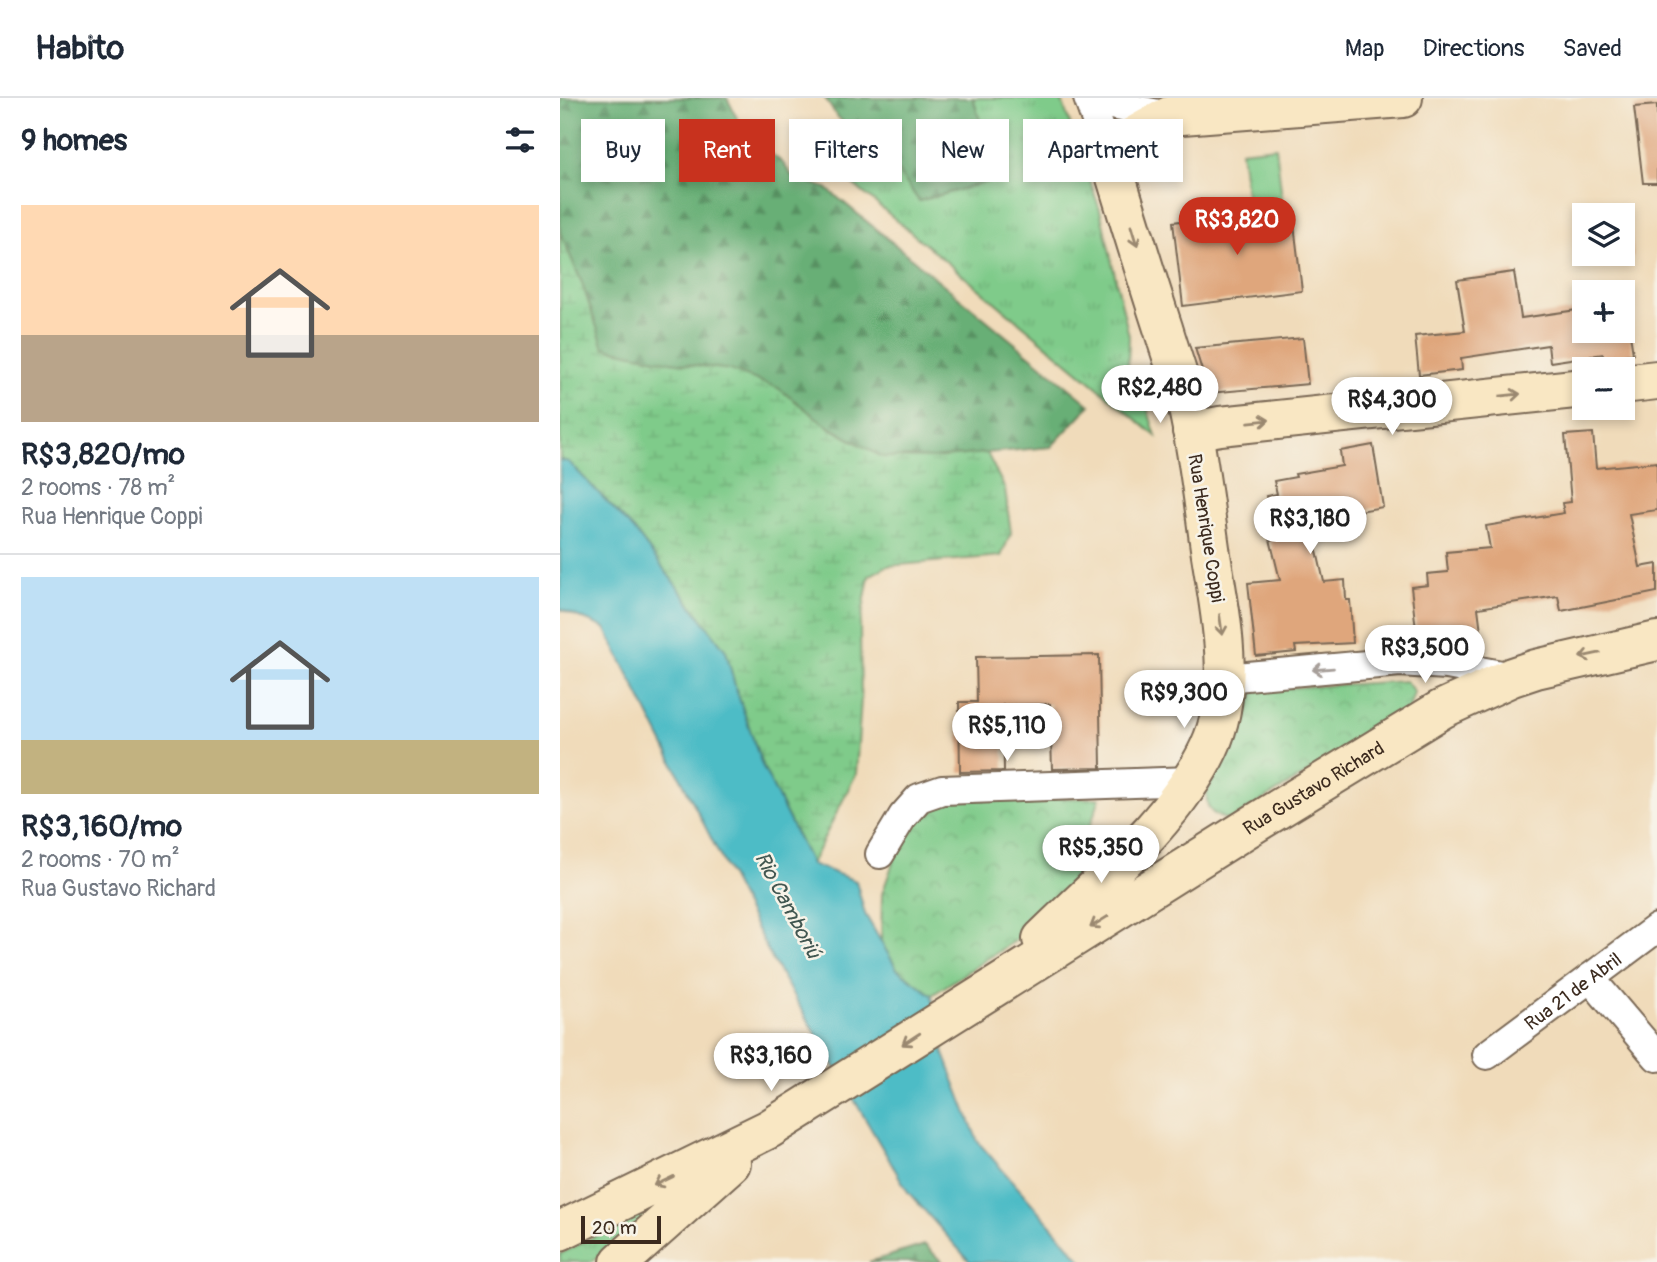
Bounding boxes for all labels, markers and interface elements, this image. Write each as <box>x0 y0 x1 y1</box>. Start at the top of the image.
text: Habito <box>35 28 124 69</box>
text: Map <box>1345 34 1385 63</box>
text: Directions <box>1423 34 1524 63</box>
text: Saved <box>1562 34 1622 63</box>
chip: Buy <box>581 119 665 182</box>
chip: Rent <box>679 119 775 182</box>
chip: Filters <box>789 119 902 182</box>
chip: New <box>916 119 1009 182</box>
chip: Apartment <box>1023 119 1183 182</box>
icon: filters <box>501 121 539 159</box>
text: 9 homes <box>21 122 127 159</box>
pin: R$3,820 <box>1172 198 1302 257</box>
map controls <box>1572 203 1635 420</box>
button: layers <box>1572 203 1635 266</box>
text: R$3,820 <box>1195 205 1279 234</box>
one-way arrow <box>1129 225 1142 247</box>
icon: home <box>217 250 343 376</box>
button: + <box>1572 280 1635 343</box>
button: − <box>1572 357 1635 420</box>
pin: R$2,480 <box>1095 366 1225 425</box>
text: R$2,480 <box>1117 373 1203 402</box>
pin: R$4,300 <box>1327 378 1457 437</box>
text: R$4,300 <box>1347 385 1437 414</box>
one-way arrow <box>1498 389 1521 402</box>
one-way arrow <box>1247 415 1270 428</box>
text: R$3,820/mo <box>21 436 185 473</box>
street label: Rua Henrique Coppi <box>1182 452 1230 604</box>
text: 2 rooms · 78 m² <box>21 473 175 502</box>
pin: R$3,180 <box>1245 496 1375 556</box>
text: Rua Henrique Coppi <box>21 502 203 531</box>
text: R$3,180 <box>1270 504 1350 533</box>
one-way arrow <box>1215 613 1228 635</box>
icon: home <box>217 622 343 748</box>
pin: R$3,500 <box>1360 626 1490 685</box>
text: R$3,500 <box>1381 633 1469 662</box>
one-way arrow <box>1579 649 1602 663</box>
one-way arrow <box>1312 663 1335 676</box>
pin: R$9,300 <box>1119 670 1249 730</box>
text: R$9,300 <box>1140 678 1228 707</box>
pin: R$5,110 <box>942 704 1072 763</box>
text: R$5,110 <box>968 711 1046 740</box>
street label: Rua Gustavo Richard <box>1239 736 1389 841</box>
text: R$3,160/mo <box>21 808 182 845</box>
pin: R$5,350 <box>1036 826 1166 885</box>
text: R$5,350 <box>1058 833 1144 862</box>
text: 2 rooms · 70 m² <box>21 845 180 874</box>
water label: Rio Camboriú <box>748 847 827 964</box>
text: Rua Gustavo Richard <box>21 874 216 903</box>
one-way arrow <box>1090 914 1109 929</box>
street label: Rua 21 de Abril <box>1520 948 1627 1036</box>
one-way arrow <box>902 1032 921 1047</box>
pin: R$3,160 <box>706 1034 836 1093</box>
text: R$3,160 <box>730 1041 812 1070</box>
one-way arrow <box>654 1174 675 1188</box>
scale bar <box>581 1213 662 1245</box>
text: 20 m <box>592 1216 637 1240</box>

